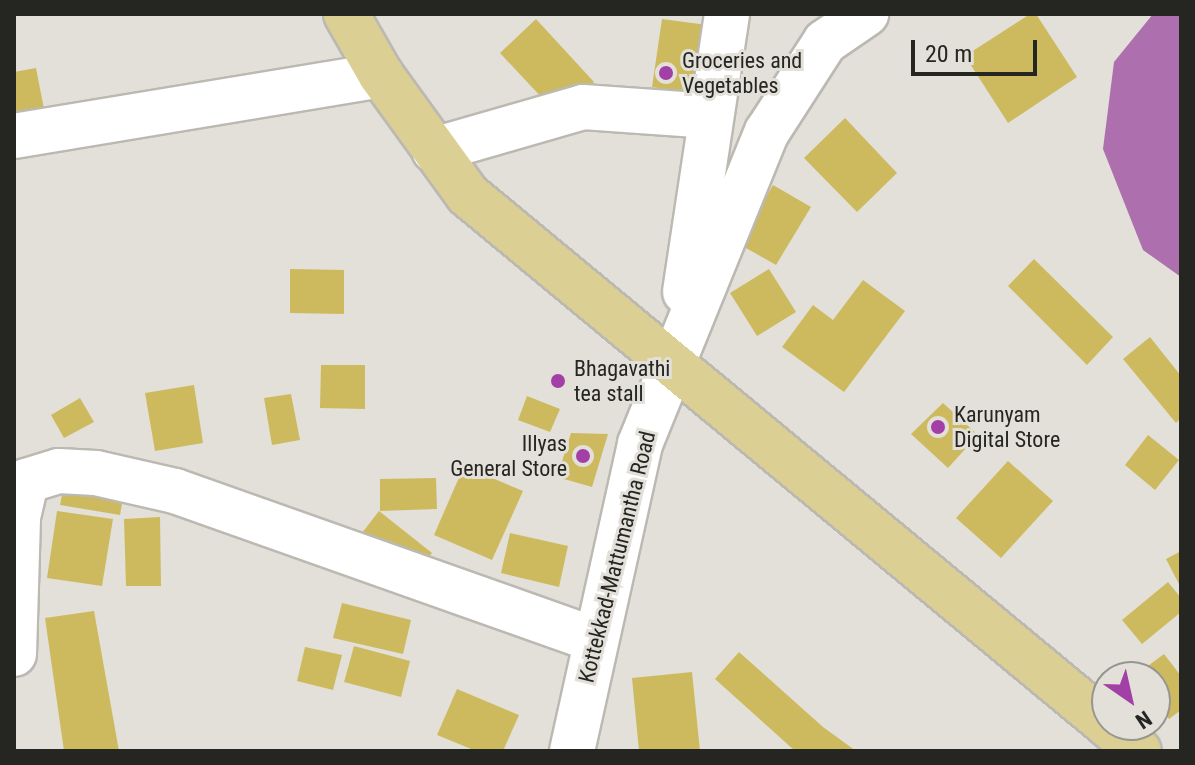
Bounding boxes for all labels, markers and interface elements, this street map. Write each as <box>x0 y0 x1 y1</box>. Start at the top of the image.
scale bar <box>915 24 1041 74</box>
text: 20 m <box>925 40 972 68</box>
place label: Groceries and Vegetables <box>682 47 802 98</box>
marker: Groceries and Vegetables <box>657 64 675 82</box>
place label: Bhagavathi tea stall <box>574 355 670 406</box>
marker: Bhagavathi tea stall <box>549 372 567 390</box>
place label: Karunyam Digital Store <box>954 401 1060 452</box>
marker: Karunyam Digital Store <box>929 418 947 436</box>
street label: Kottekkad-Mattumantha Road <box>573 429 661 685</box>
place label: Illyas General Store <box>450 430 567 482</box>
marker: Illyas General Store <box>574 447 592 465</box>
north arrow <box>1091 661 1171 741</box>
text: N <box>1131 706 1156 734</box>

